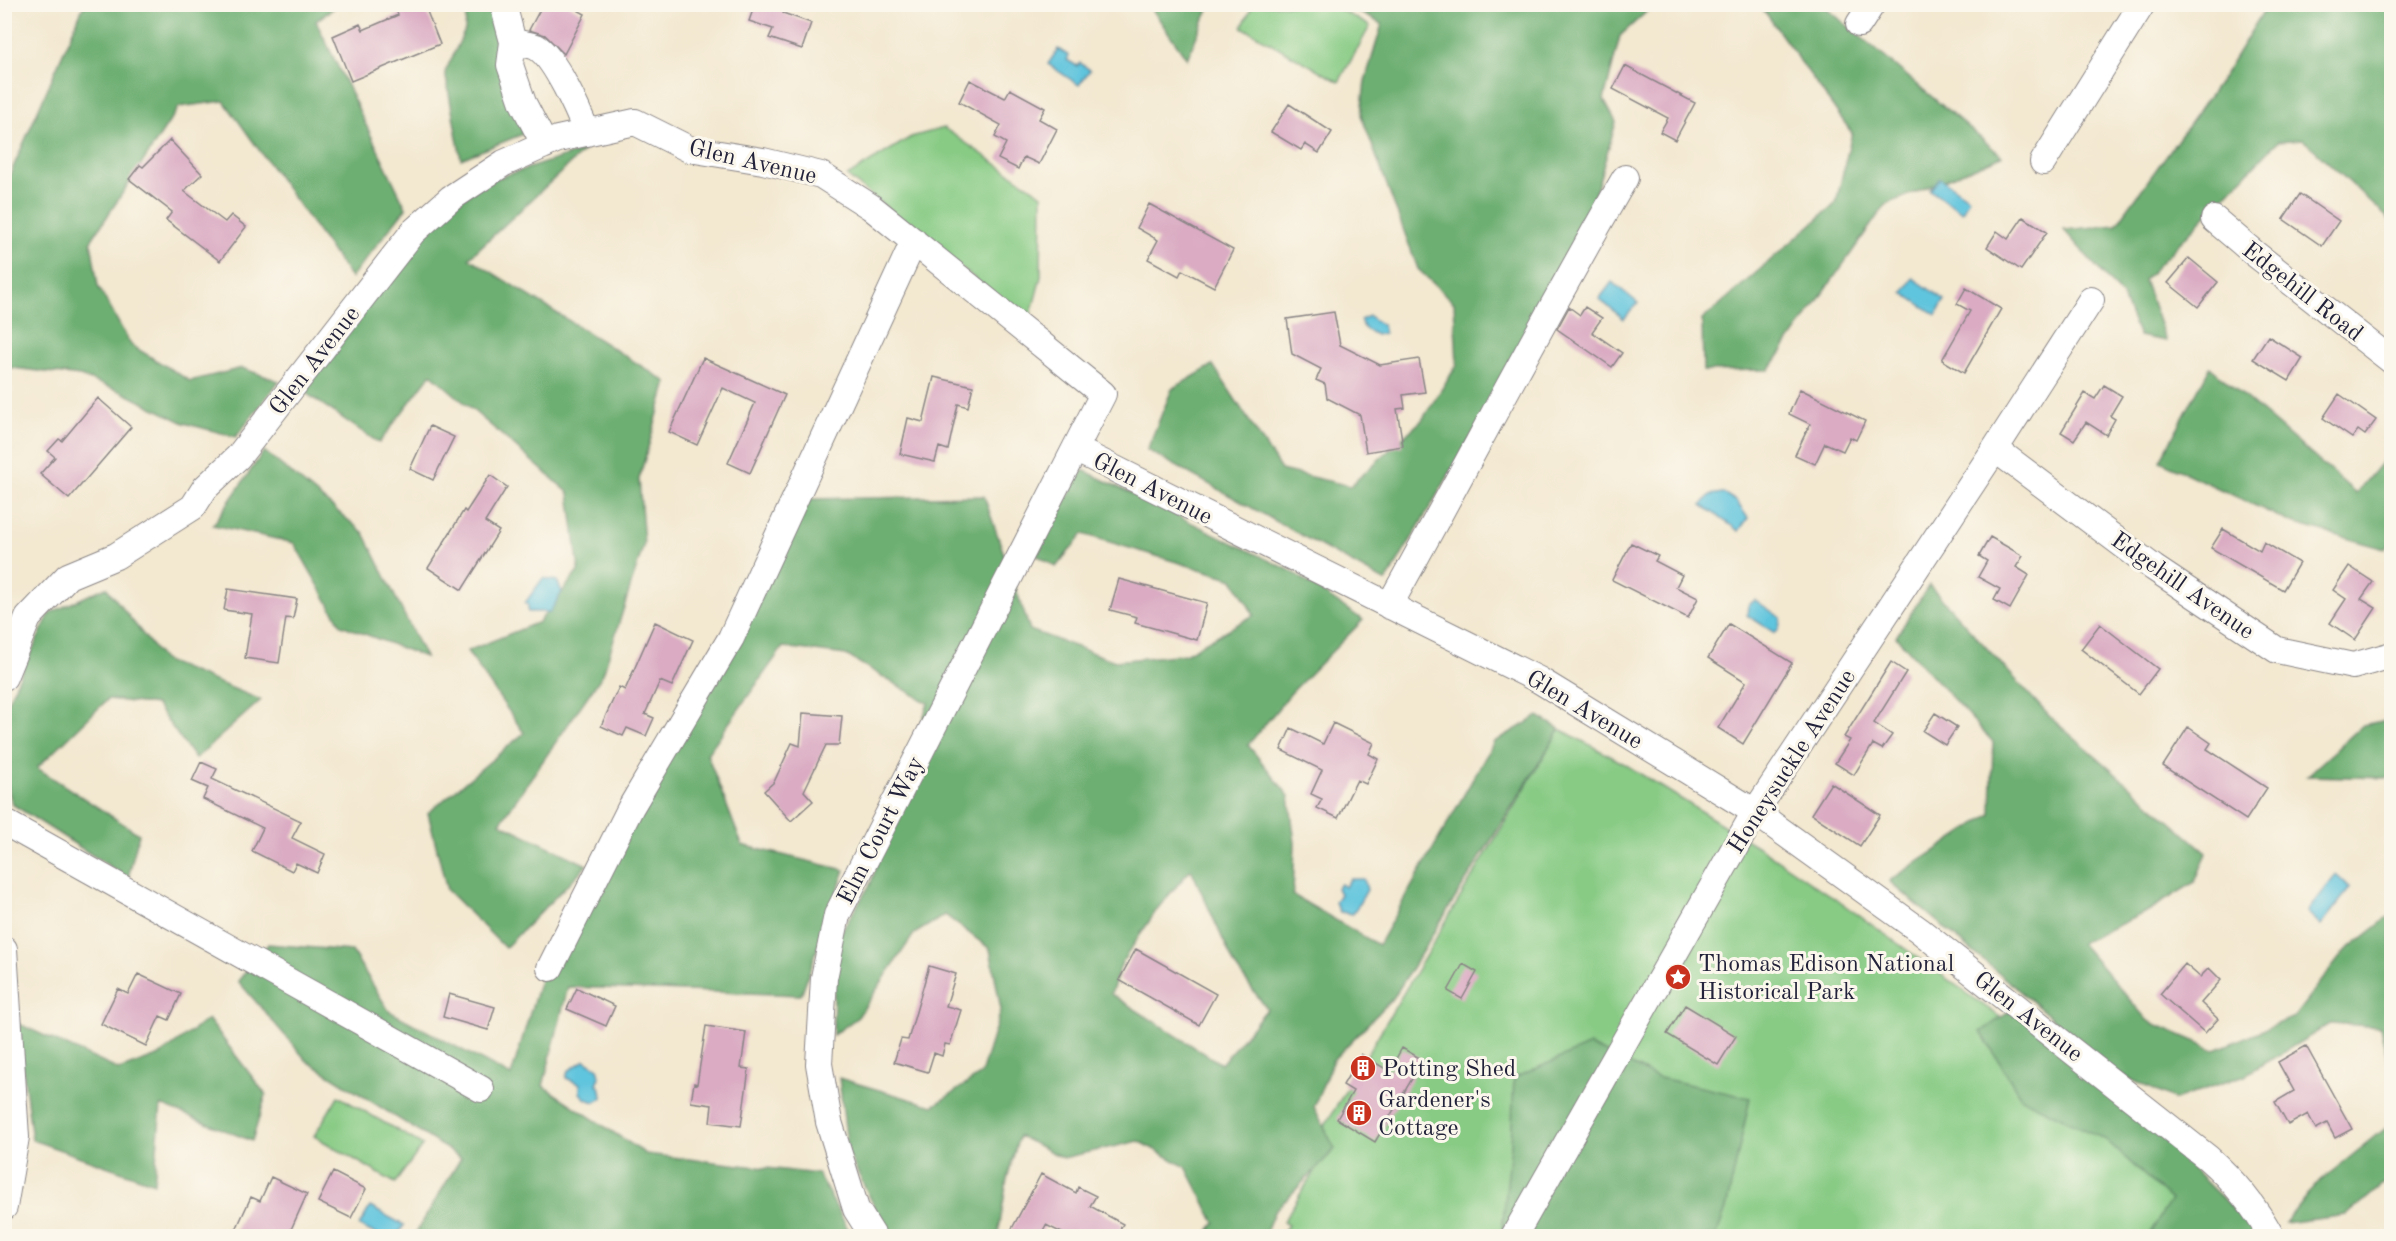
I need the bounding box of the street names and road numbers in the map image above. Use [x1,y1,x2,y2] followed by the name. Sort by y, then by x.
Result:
[686,137,819,189] street label: Glen Avenue
[2237,238,2367,347] street label: Edgehill Road
[266,302,365,420] street label: Glen Avenue
[1088,449,1216,530] street label: Glen Avenue
[2106,528,2258,645] street label: Edgehill Avenue
[1724,666,1861,858] street label: Honeysuckle Avenue
[1522,667,1646,755] street label: Glen Avenue
[834,753,929,909] street label: Elm Court Way
[1969,968,2087,1067] street label: Glen Avenue

